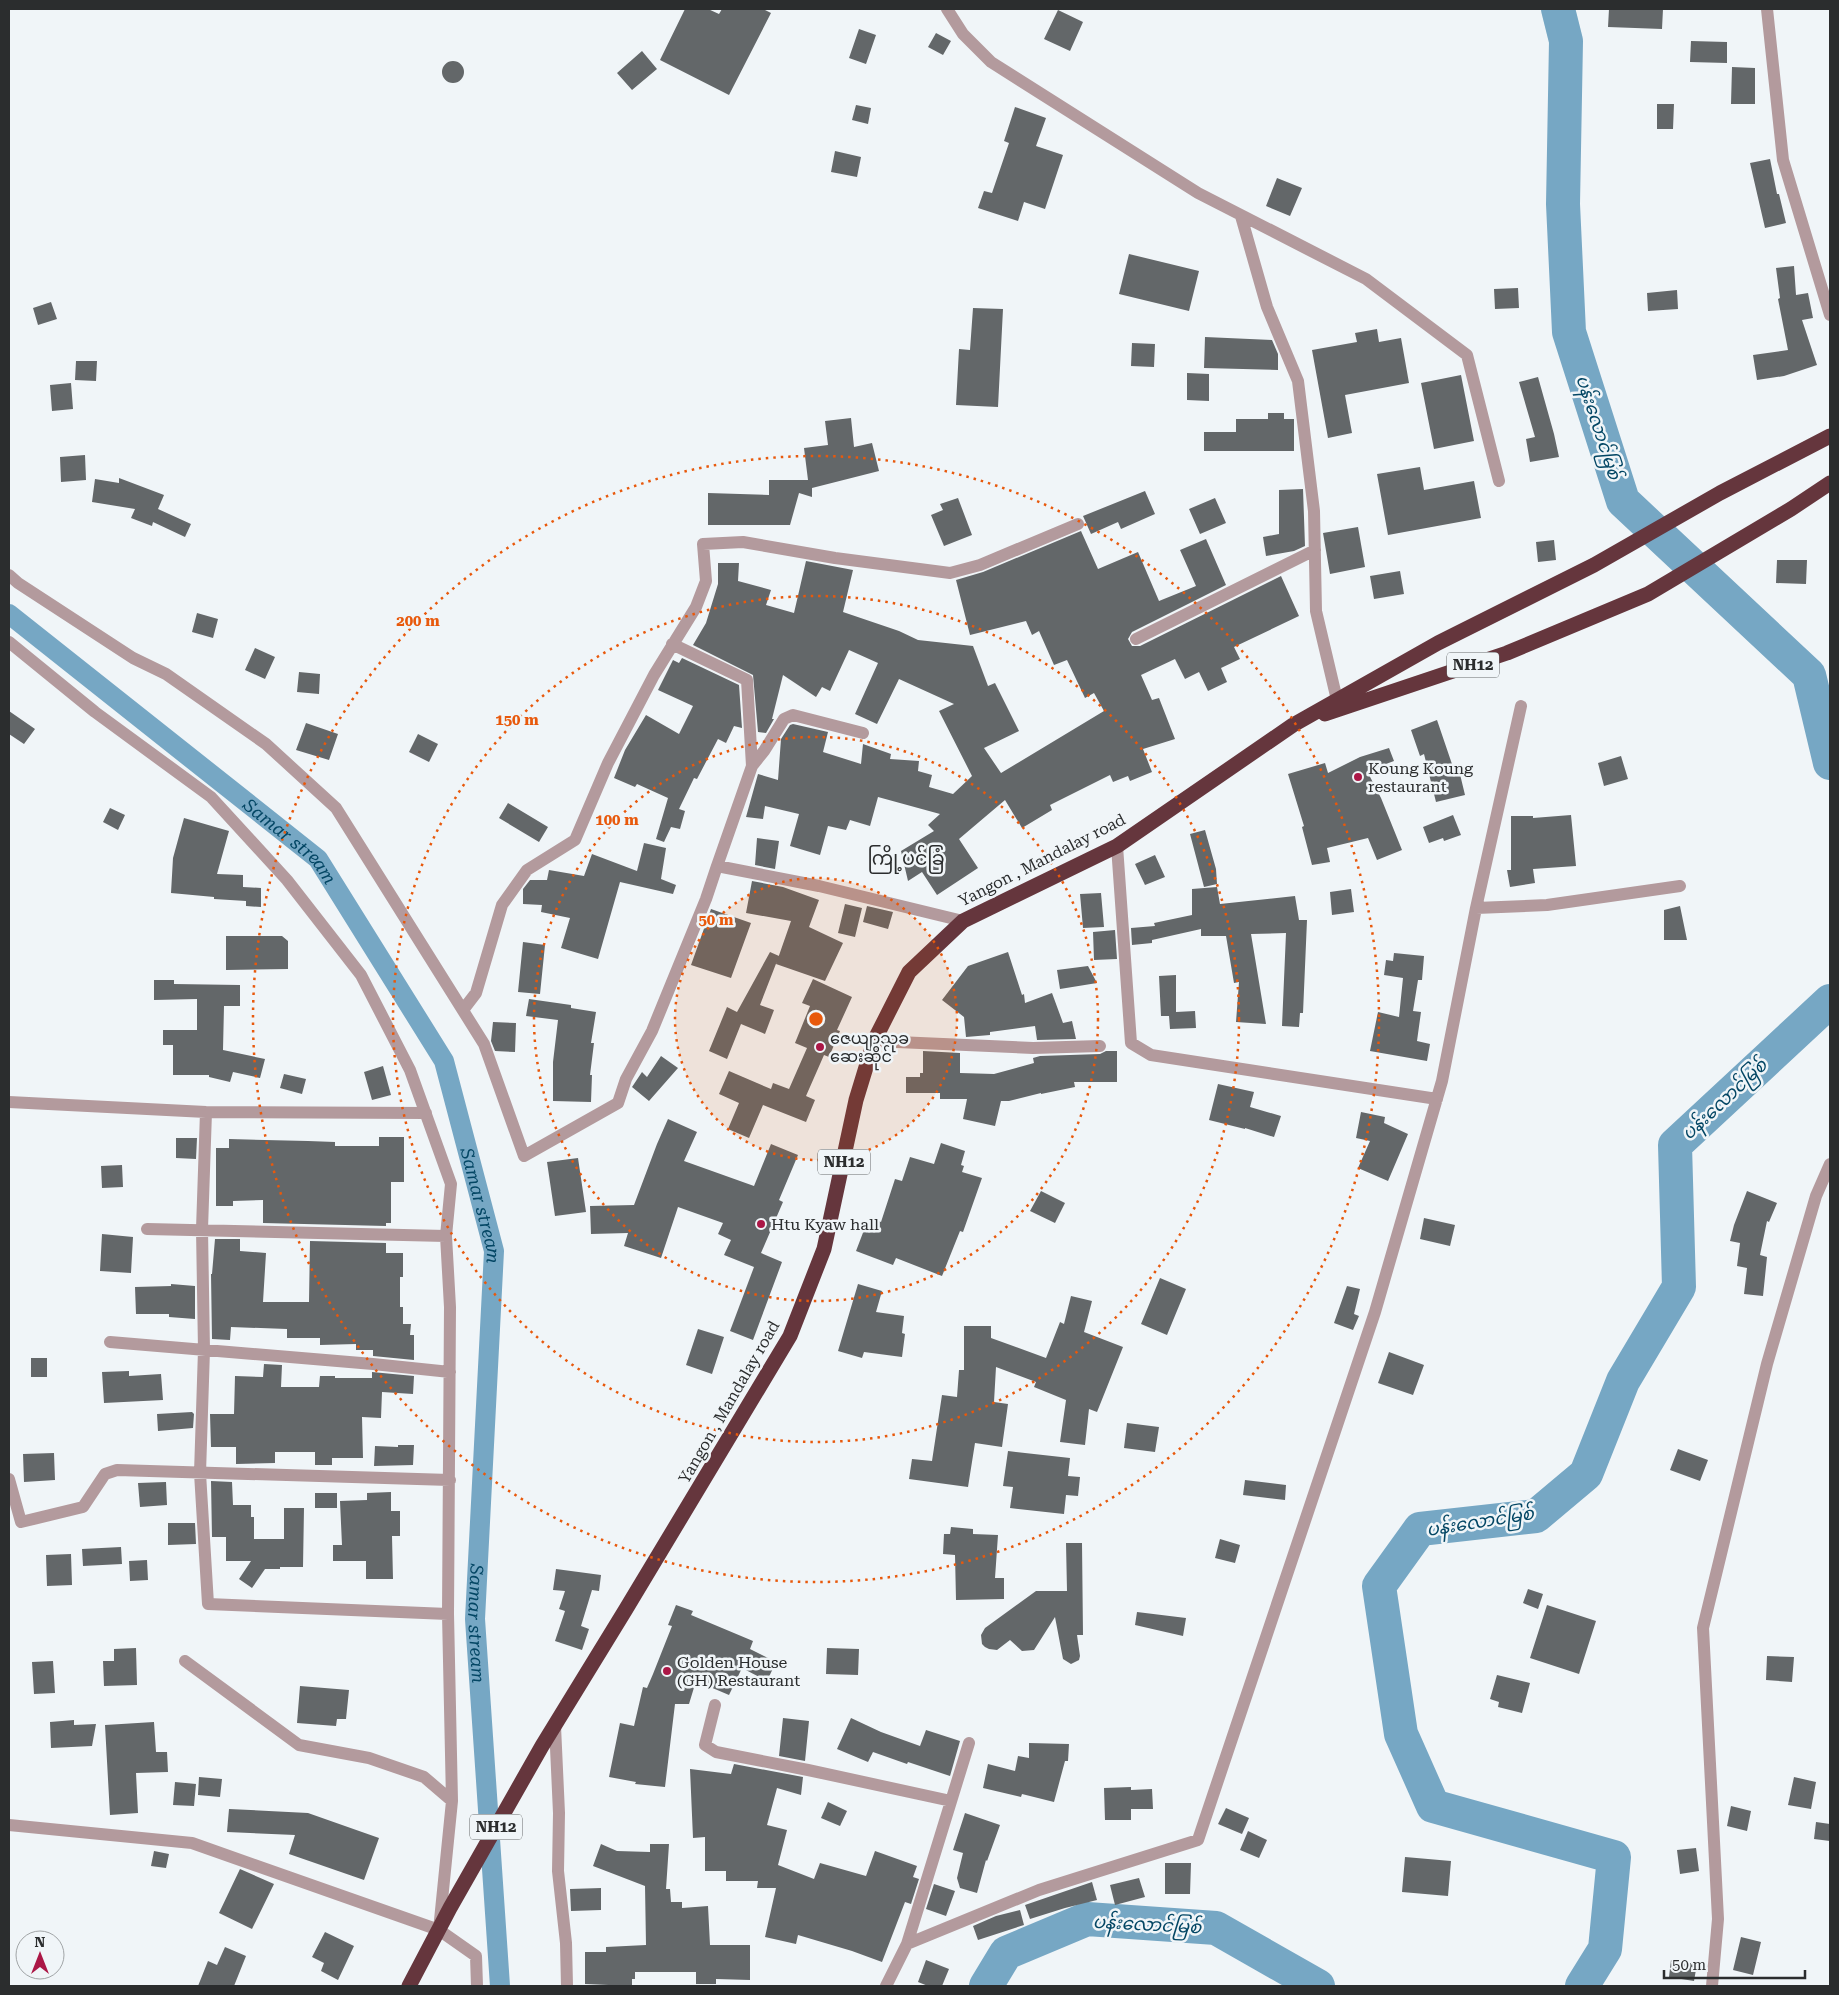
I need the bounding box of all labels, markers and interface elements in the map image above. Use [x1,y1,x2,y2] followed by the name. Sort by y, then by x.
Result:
[1568,372,1628,485] water label: ပန်းလောင်မြစ်
[396,612,440,630] text: 200 m
[1447,652,1499,678] road number: NH12
[495,711,539,729] text: 150 m
[1368,759,1474,796] place label: Koung Koung restaurant
[1352,771,1364,783] marker: Koung Koung restaurant
[239,793,341,888] water label: Samar stream
[955,810,1129,910] street label: Yangon , Mandalay road
[595,811,639,829] text: 100 m
[867,844,945,874] district label: ကြို့ပင်ခြံ
[698,911,734,929] text: 50 m
[807,1010,825,1028] centre of rings
[830,1029,909,1071] place label: ဇေယျာသုခ ဆေးဆိုင်
[814,1041,826,1053] marker: ဇေယျာသုခ ဆေးဆိုင်
[1676,1052,1775,1147] water label: ပန်းလောင်မြစ်
[457,1144,505,1264] water label: Samar stream
[818,1150,870,1174] road number: NH12
[771,1215,879,1234] place label: Htu Kyaw hall
[755,1218,767,1230] marker: Htu Kyaw hall
[675,1317,783,1487] street label: Yangon , Mandalay road
[1425,1500,1537,1545] water label: ပန်းလောင်မြစ်
[464,1563,490,1684] water label: Samar stream
[677,1653,800,1690] place label: Golden House (GH) Restaurant
[661,1665,673,1677] marker: Golden House (GH) Restaurant
[470,1814,522,1840] road number: NH12
[1092,1909,1203,1942] water label: ပန်းလောင်မြစ်
[15,1930,65,1980] north arrow
[35,1934,46,1950] text: N
[1664,1948,1805,1980] scale bar
[1672,1956,1707,1974] text: 50 m

